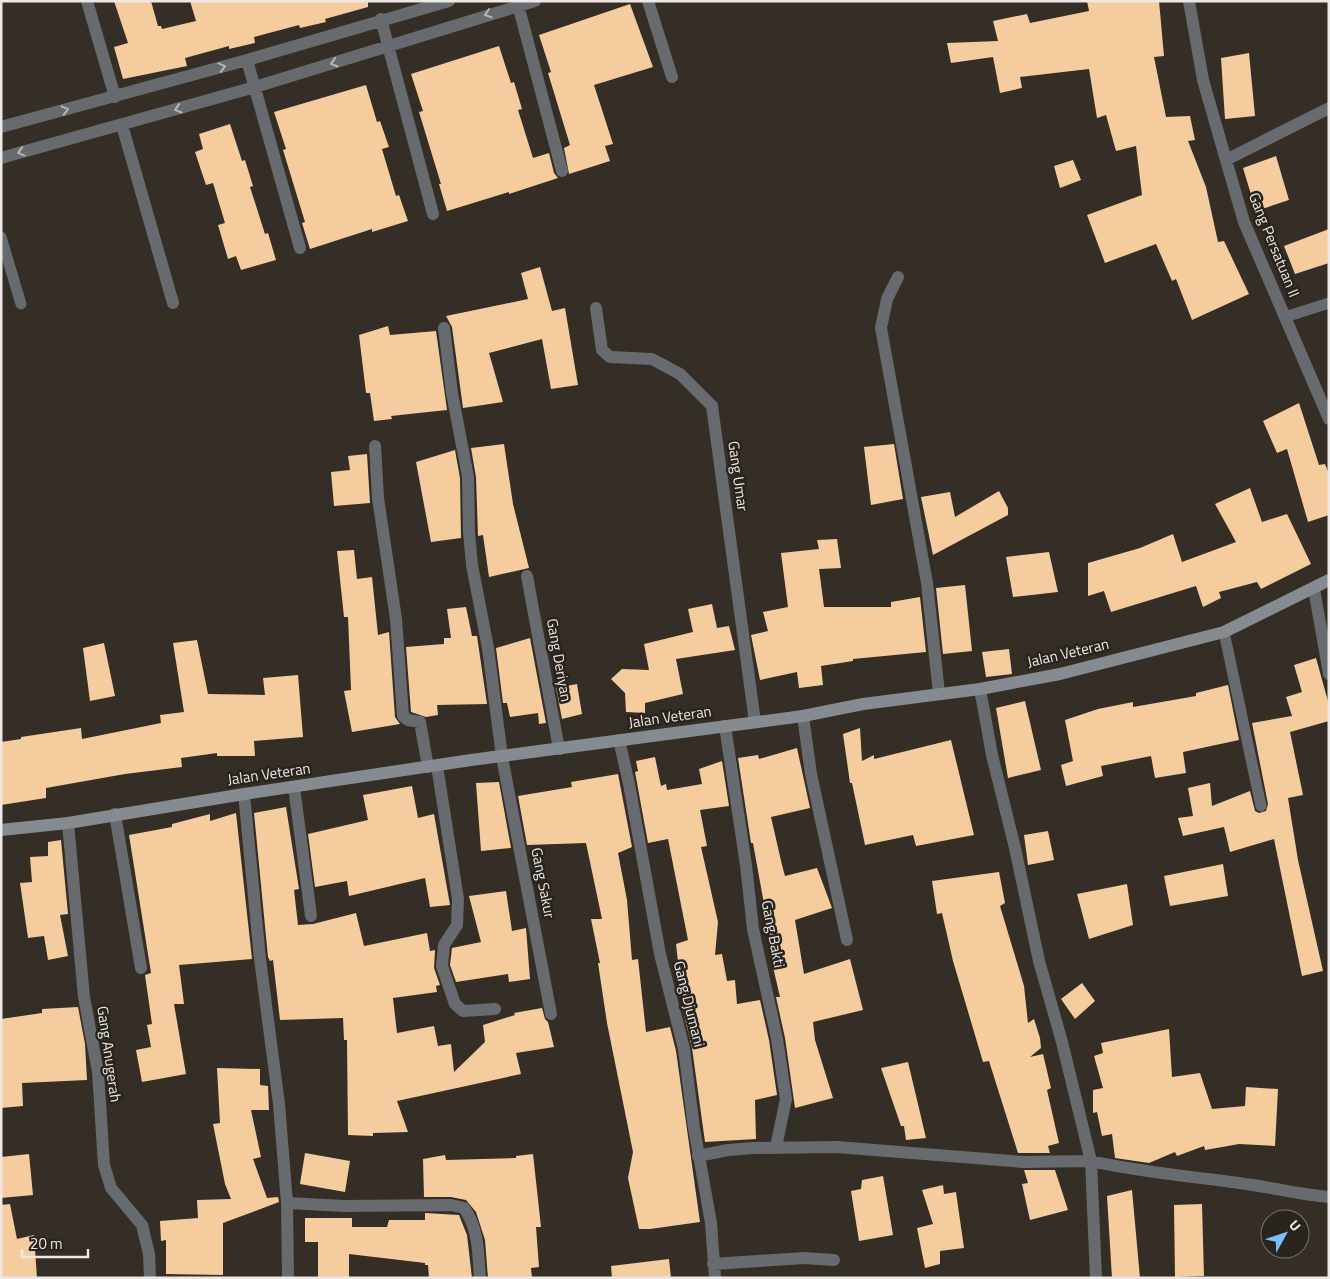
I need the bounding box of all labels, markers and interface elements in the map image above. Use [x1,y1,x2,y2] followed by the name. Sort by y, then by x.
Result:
[485,9,493,19] one-way arrow
[330,58,338,68] one-way arrow
[218,62,226,73] one-way arrow
[174,104,182,114] one-way arrow
[61,105,70,116] one-way arrow
[17,147,26,157] one-way arrow
[1243,189,1306,301] street label: Gang Persatuan II
[722,439,755,513] street label: Gang Umar
[541,616,578,703] street label: Gang Deriyan
[1025,632,1111,673] street label: Jalan Veteran
[627,699,713,734] street label: Jalan Veteran
[226,756,312,791] street label: Jalan Veteran
[525,845,562,920] street label: Gang Sakur
[756,898,791,970] street label: Gang Bakti
[668,958,711,1049] street label: Gang Djumani
[91,1004,128,1103] street label: Gang Anugerah
[1260,1209,1310,1259] north arrow
[1284,1215,1306,1236] text: U
[22,1226,89,1258] scale bar
[30,1232,63,1255] text: 20 m

